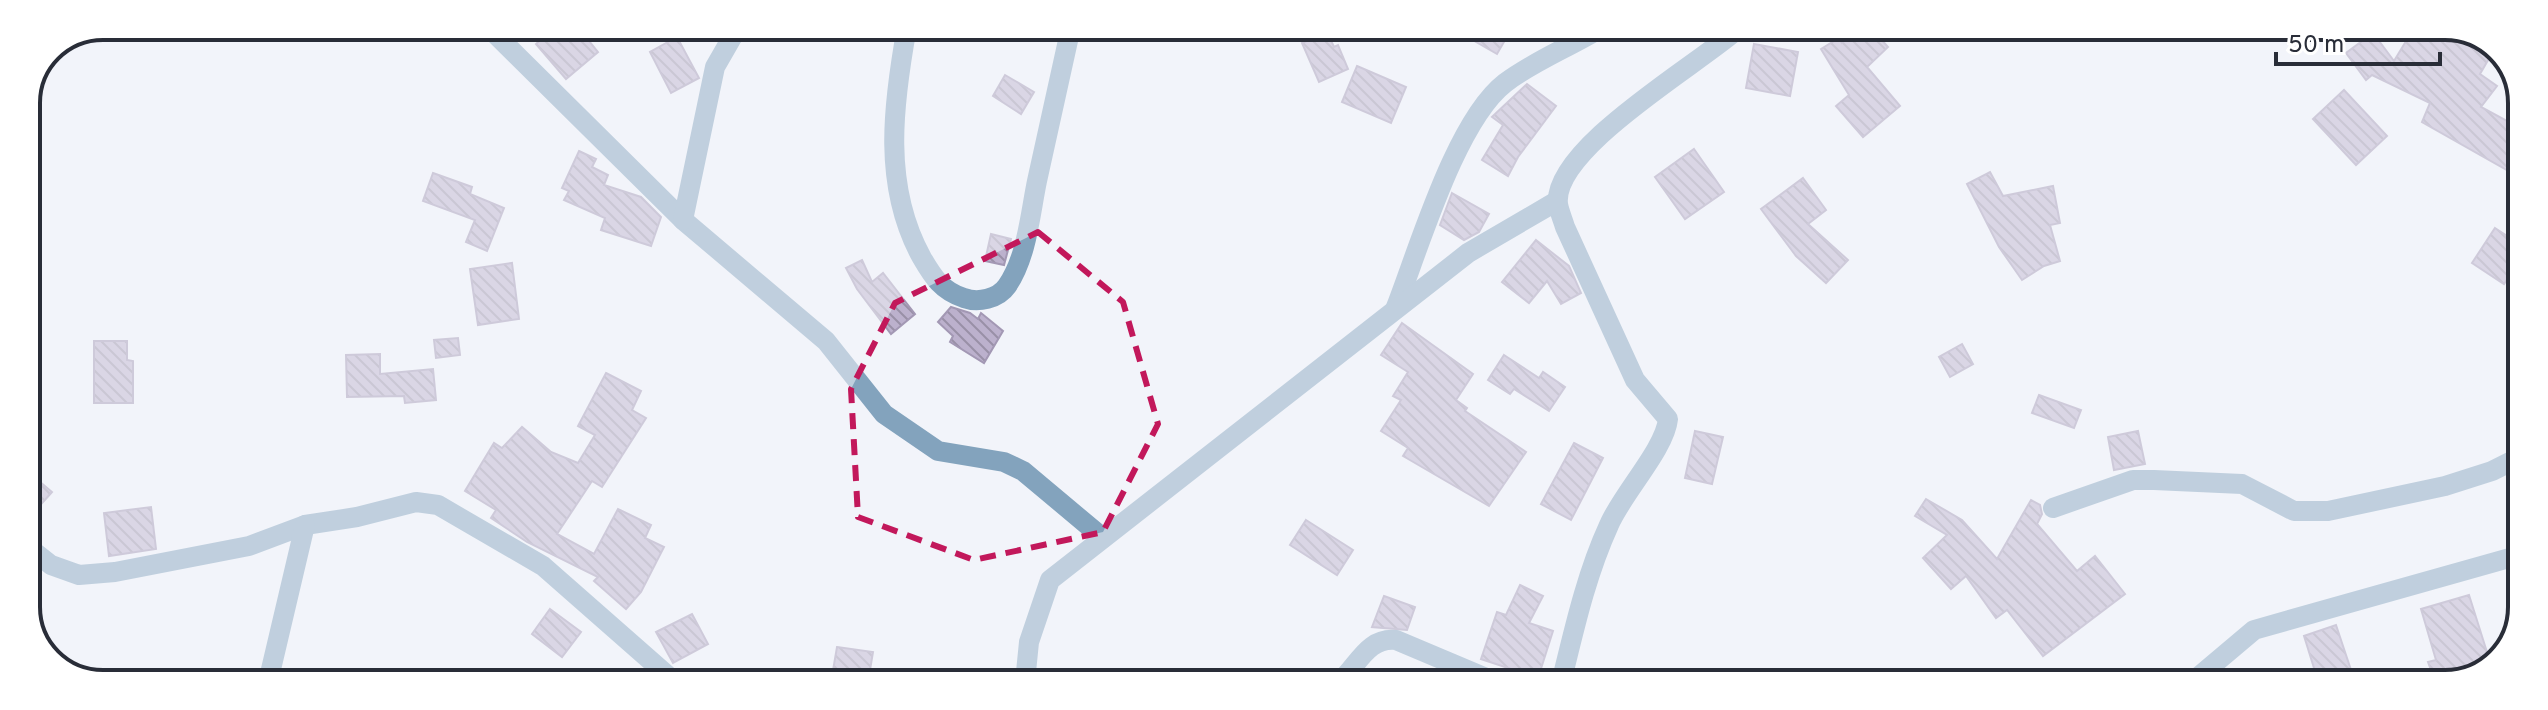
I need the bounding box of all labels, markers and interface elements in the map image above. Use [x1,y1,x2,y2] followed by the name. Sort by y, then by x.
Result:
[2276,16,2440,66] scale bar
[2288,31,2344,61] text: 50 m

